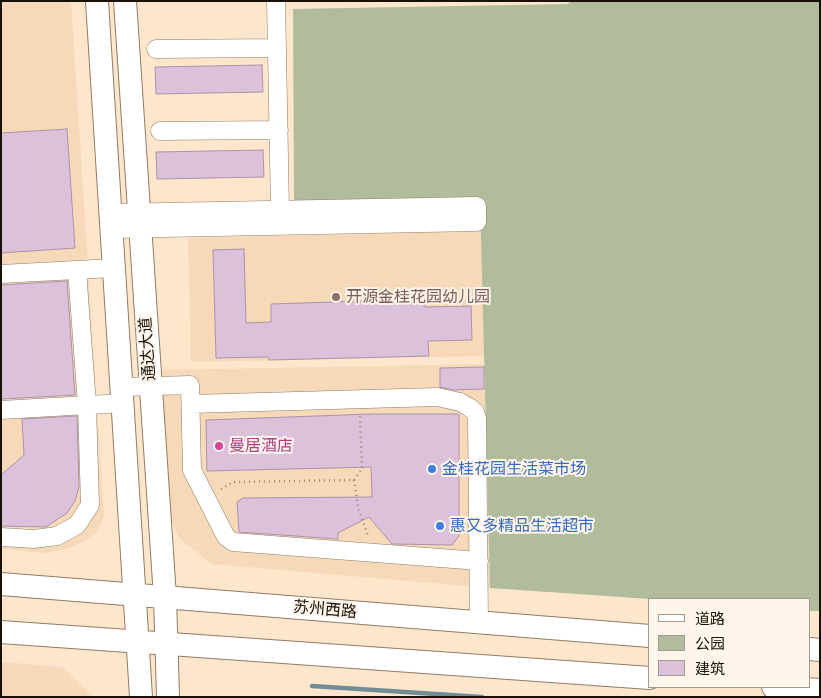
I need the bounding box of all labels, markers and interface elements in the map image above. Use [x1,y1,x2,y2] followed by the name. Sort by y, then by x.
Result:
[346,287,490,307] place label: 开源金桂花园幼儿园
[330,291,342,303] marker: 开源金桂花园幼儿园
[136,316,160,382] street label: 通达大道
[229,436,293,456] place label: 曼居酒店
[213,440,225,452] marker: 曼居酒店
[442,459,586,479] place label: 金桂花园生活菜市场
[426,463,438,475] marker: 金桂花园生活菜市场
[450,516,594,536] place label: 惠又多精品生活超市
[434,520,446,532] marker: 惠又多精品生活超市
[292,598,358,622] street label: 苏州西路
[648,598,811,688] legend
[695,609,725,628] text: 道路
[695,634,725,653] text: 公园
[695,659,725,678] text: 建筑

